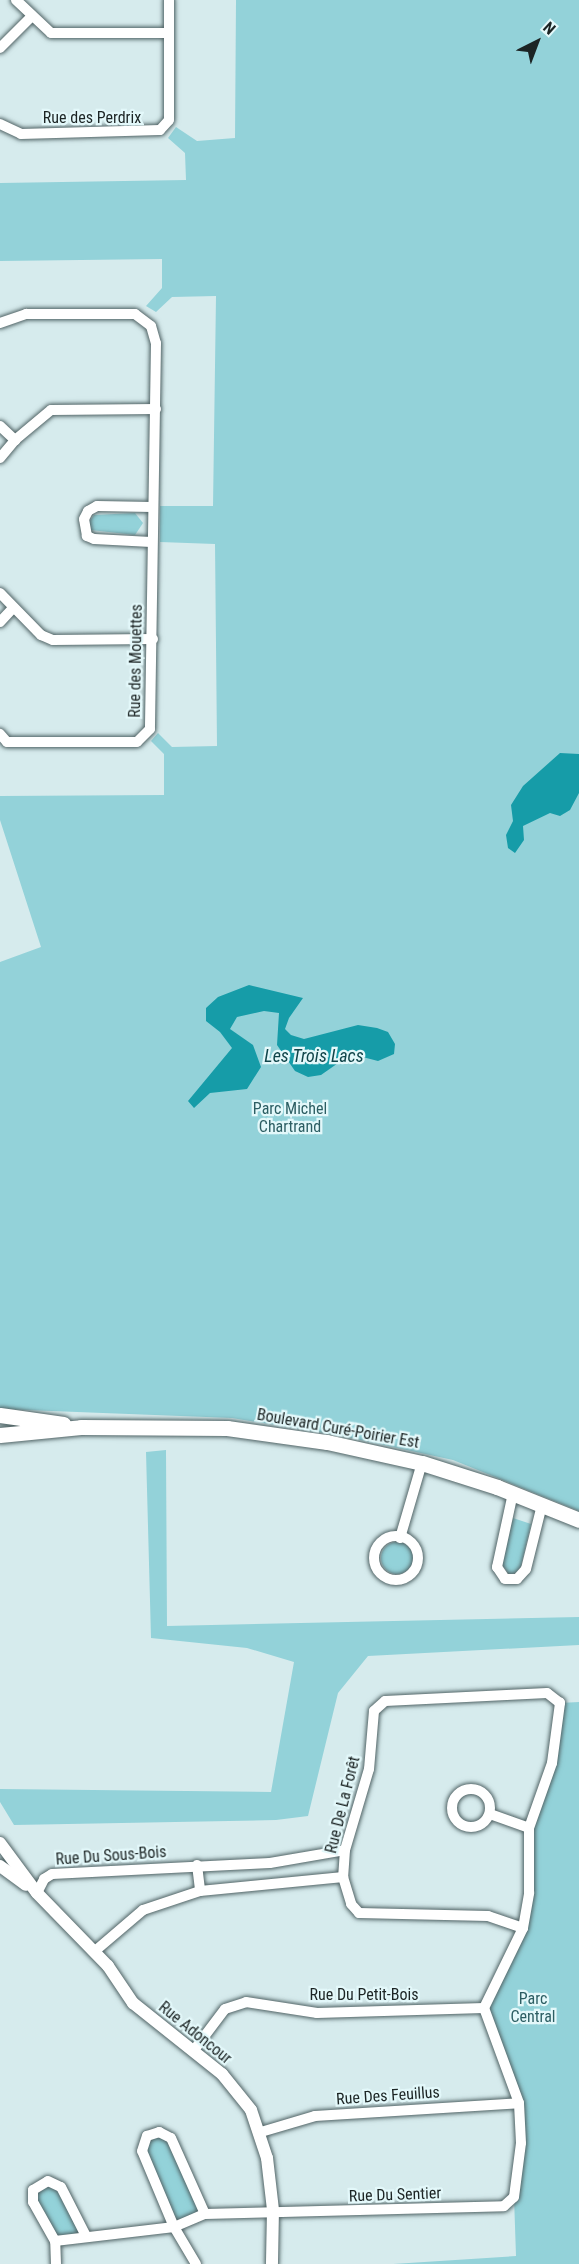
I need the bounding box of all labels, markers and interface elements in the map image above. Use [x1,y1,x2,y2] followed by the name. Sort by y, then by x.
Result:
[507,12,567,72] north arrow
[539,18,559,39] text: N
[43,108,141,128] street label: Rue des Perdrix
[125,604,147,718] street label: Rue des Mouettes
[264,1045,364,1067] water label: Les Trois Lacs
[253,1099,327,1137] park label: Parc Michel Chartrand
[255,1405,421,1453] street label: Boulevard Curé-Poirier Est
[322,1755,364,1855] street label: Rue De La Forêt
[55,1843,167,1869] street label: Rue Du Sous-Bois
[309,1985,419,2005] street label: Rue Du Petit-Bois
[511,1989,555,2027] park label: Parc Central
[155,1998,235,2068] street label: Rue Adoncour
[336,2083,440,2109] street label: Rue Des Feuillus
[349,2184,441,2206] street label: Rue Du Sentier

